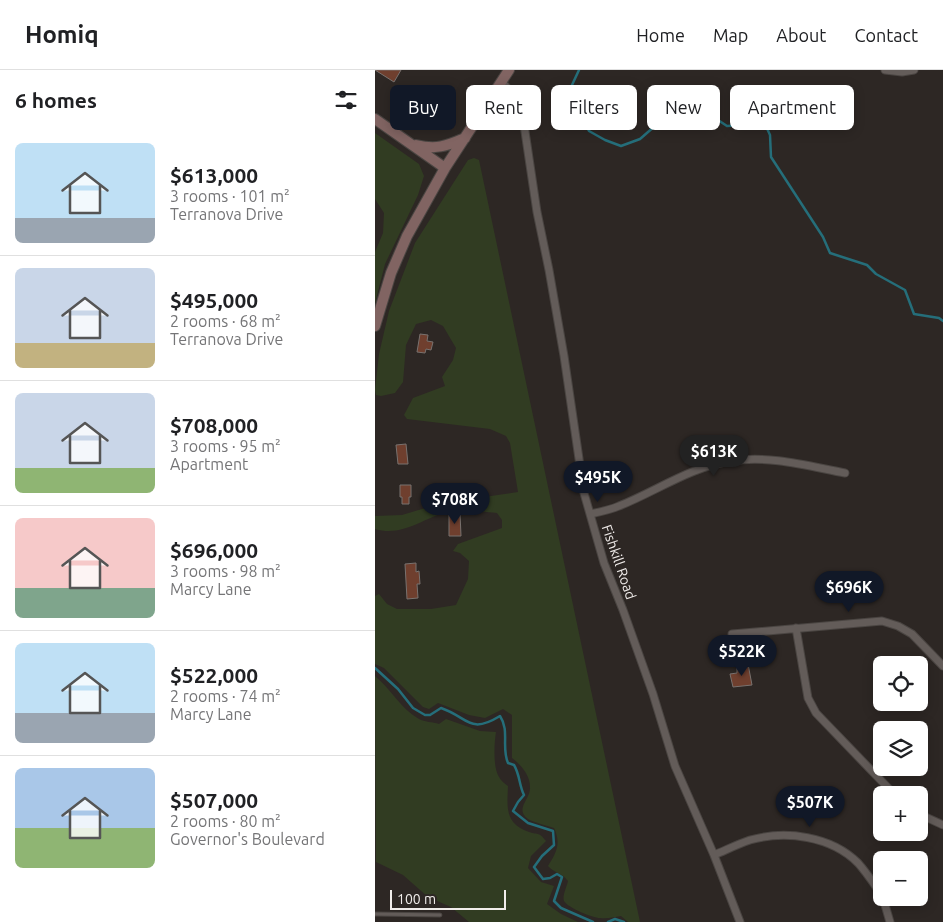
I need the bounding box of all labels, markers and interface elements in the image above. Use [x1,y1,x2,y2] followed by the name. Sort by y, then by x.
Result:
[25,21,99,48] text: Homiq
[636,25,685,45] text: Home
[713,25,748,45] text: Map
[776,25,826,45] text: About
[854,25,918,45] text: Contact
[390,85,456,130] chip: Buy
[466,85,541,130] chip: Rent
[551,85,637,130] chip: Filters
[647,85,720,130] chip: New
[730,85,854,130] chip: Apartment
[332,86,360,114] icon: filters
[15,88,97,112] text: 6 homes
[55,163,115,223] icon: home
[170,163,258,187] text: $613,000
[170,187,290,205] text: 3 rooms · 101 m²
[170,205,283,223] text: Terranova Drive
[55,288,115,348] icon: home
[170,288,258,312] text: $495,000
[170,312,281,330] text: 2 rooms · 68 m²
[170,330,283,348] text: Terranova Drive
[55,413,115,473] icon: home
[170,413,258,437] text: $708,000
[679,434,749,477] pin: $613K
[170,437,281,455] text: 3 rooms · 95 m²
[691,442,737,460] text: $613K
[170,455,248,473] text: Apartment
[563,460,633,503] pin: $495K
[575,468,621,486] text: $495K
[420,482,490,525] pin: $708K
[432,490,478,508] text: $708K
[599,522,639,602] street label: Fishkill Road
[55,538,115,598] icon: home
[170,538,258,562] text: $696,000
[170,562,281,580] text: 3 rooms · 98 m²
[814,570,884,613] pin: $696K
[826,578,872,596] text: $696K
[170,580,252,598] text: Marcy Lane
[707,634,777,677] pin: $522K
[719,642,765,660] text: $522K
[873,656,928,906] map controls
[873,656,928,711] button: locate
[55,663,115,723] icon: home
[170,663,258,687] text: $522,000
[170,687,281,705] text: 2 rooms · 74 m²
[170,705,252,723] text: Marcy Lane
[873,721,928,776] button: layers
[775,786,845,828] pin: $507K
[873,786,928,841] button: +
[55,788,115,848] icon: home
[170,788,258,812] text: $507,000
[787,793,833,811] text: $507K
[170,812,281,830] text: 2 rooms · 80 m²
[170,830,325,848] text: Governor's Boulevard
[873,851,928,906] button: −
[390,887,506,910] scale bar
[397,891,436,907] text: 100 m

